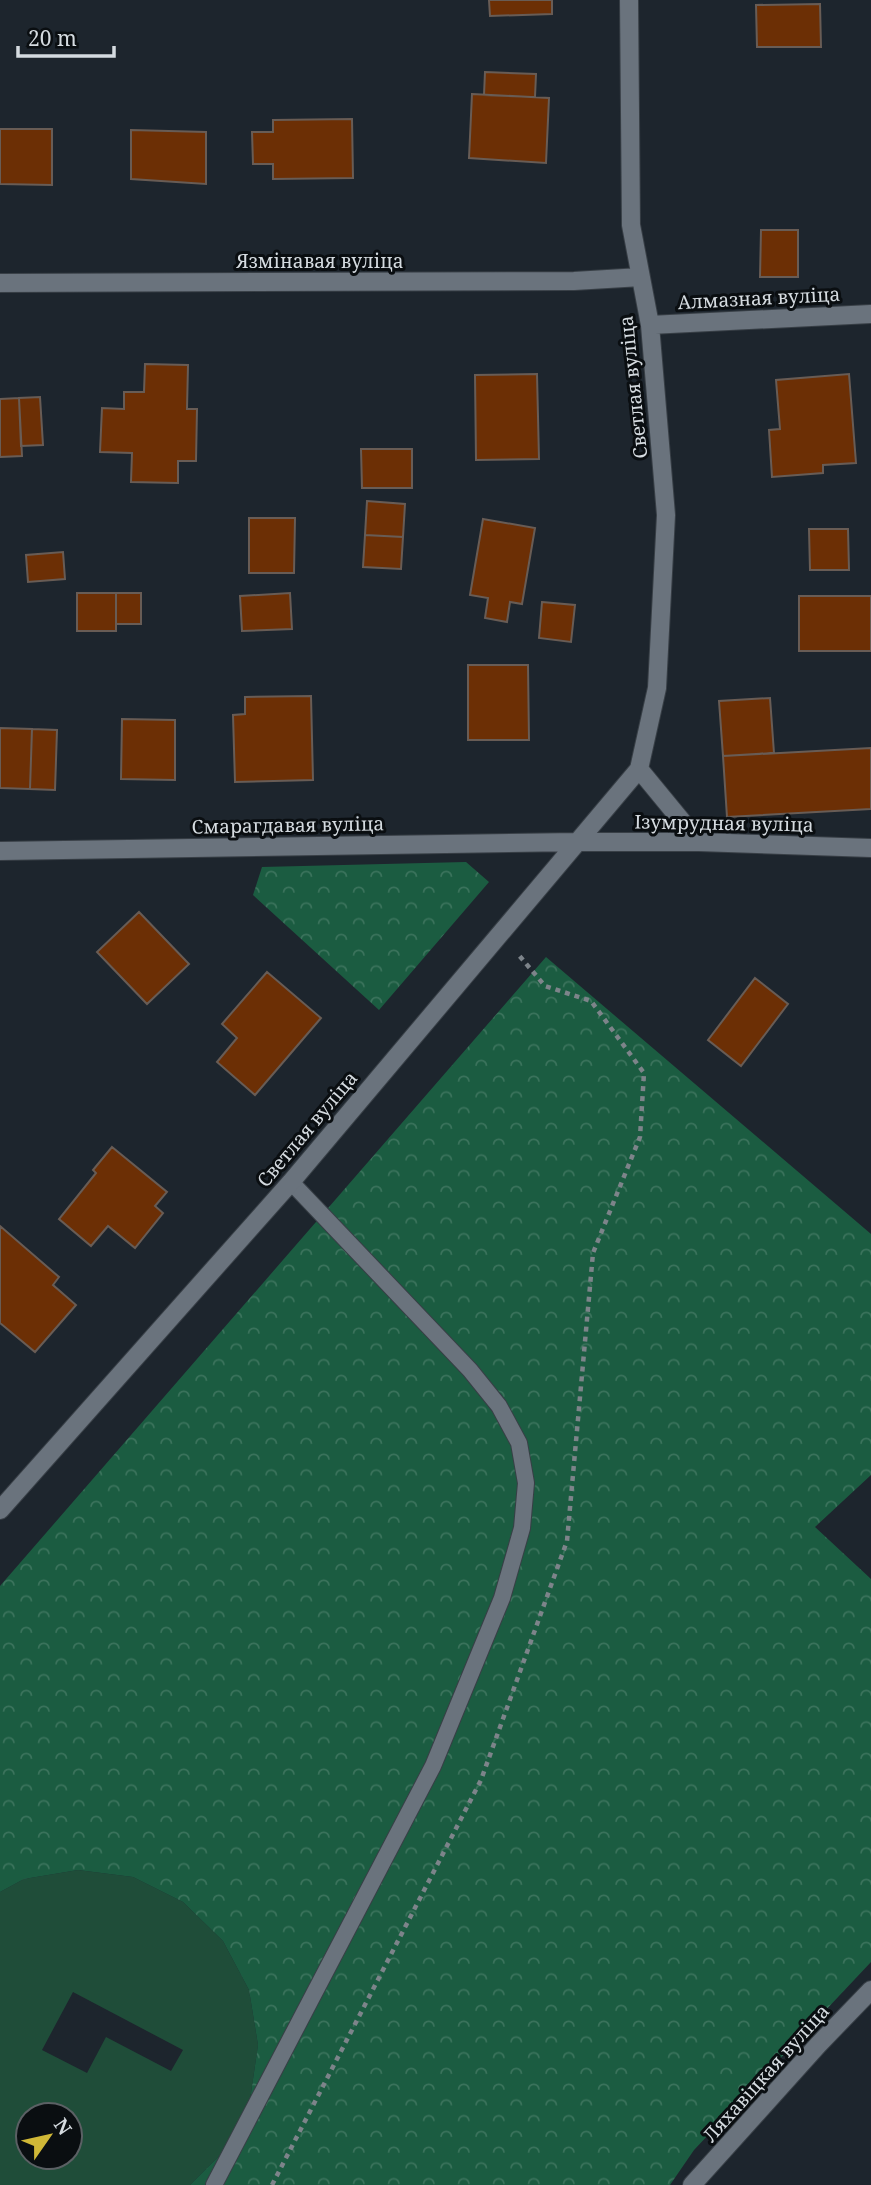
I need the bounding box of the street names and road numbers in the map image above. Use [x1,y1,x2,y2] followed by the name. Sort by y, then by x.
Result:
[235,248,404,274] street label: Язмінавая вуліца
[677,281,841,315] street label: Алмазная вуліца
[613,314,653,460] street label: Светлая вуліца
[634,808,814,838] street label: Ізумрудная вуліца
[191,810,385,840] street label: Смарагдавая вуліца
[251,1066,363,1192] street label: Светлая вуліца
[697,1999,835,2147] street label: Ляхавіцкая вуліца

